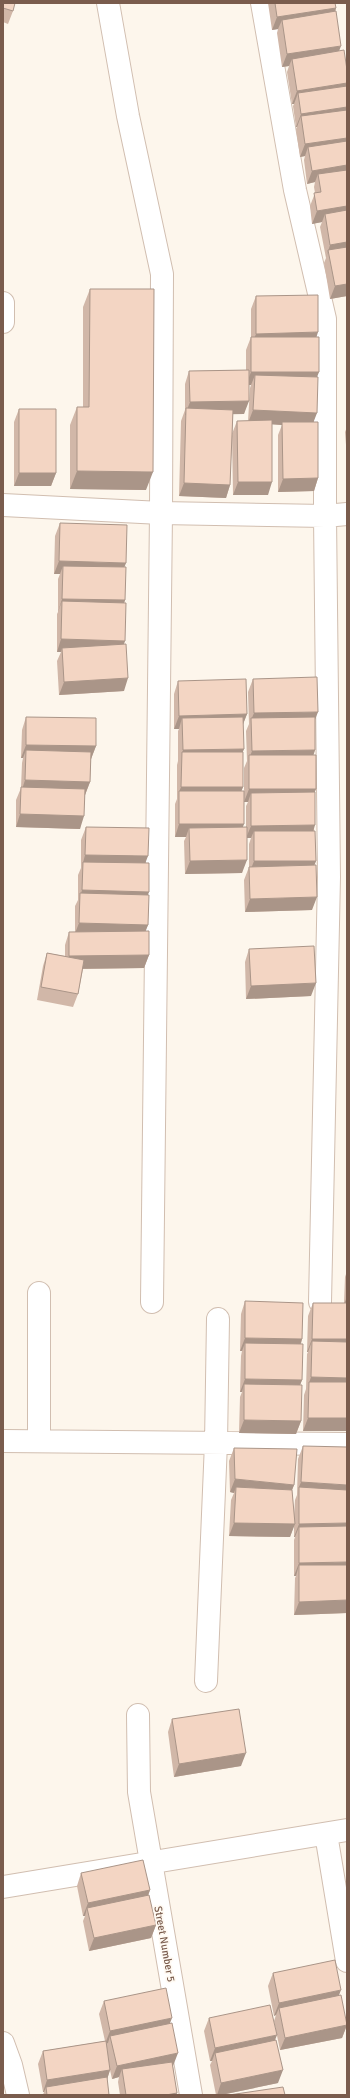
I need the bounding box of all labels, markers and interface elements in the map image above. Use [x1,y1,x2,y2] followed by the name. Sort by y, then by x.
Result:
[151,1905,178,1983] street label: Street Number 5

